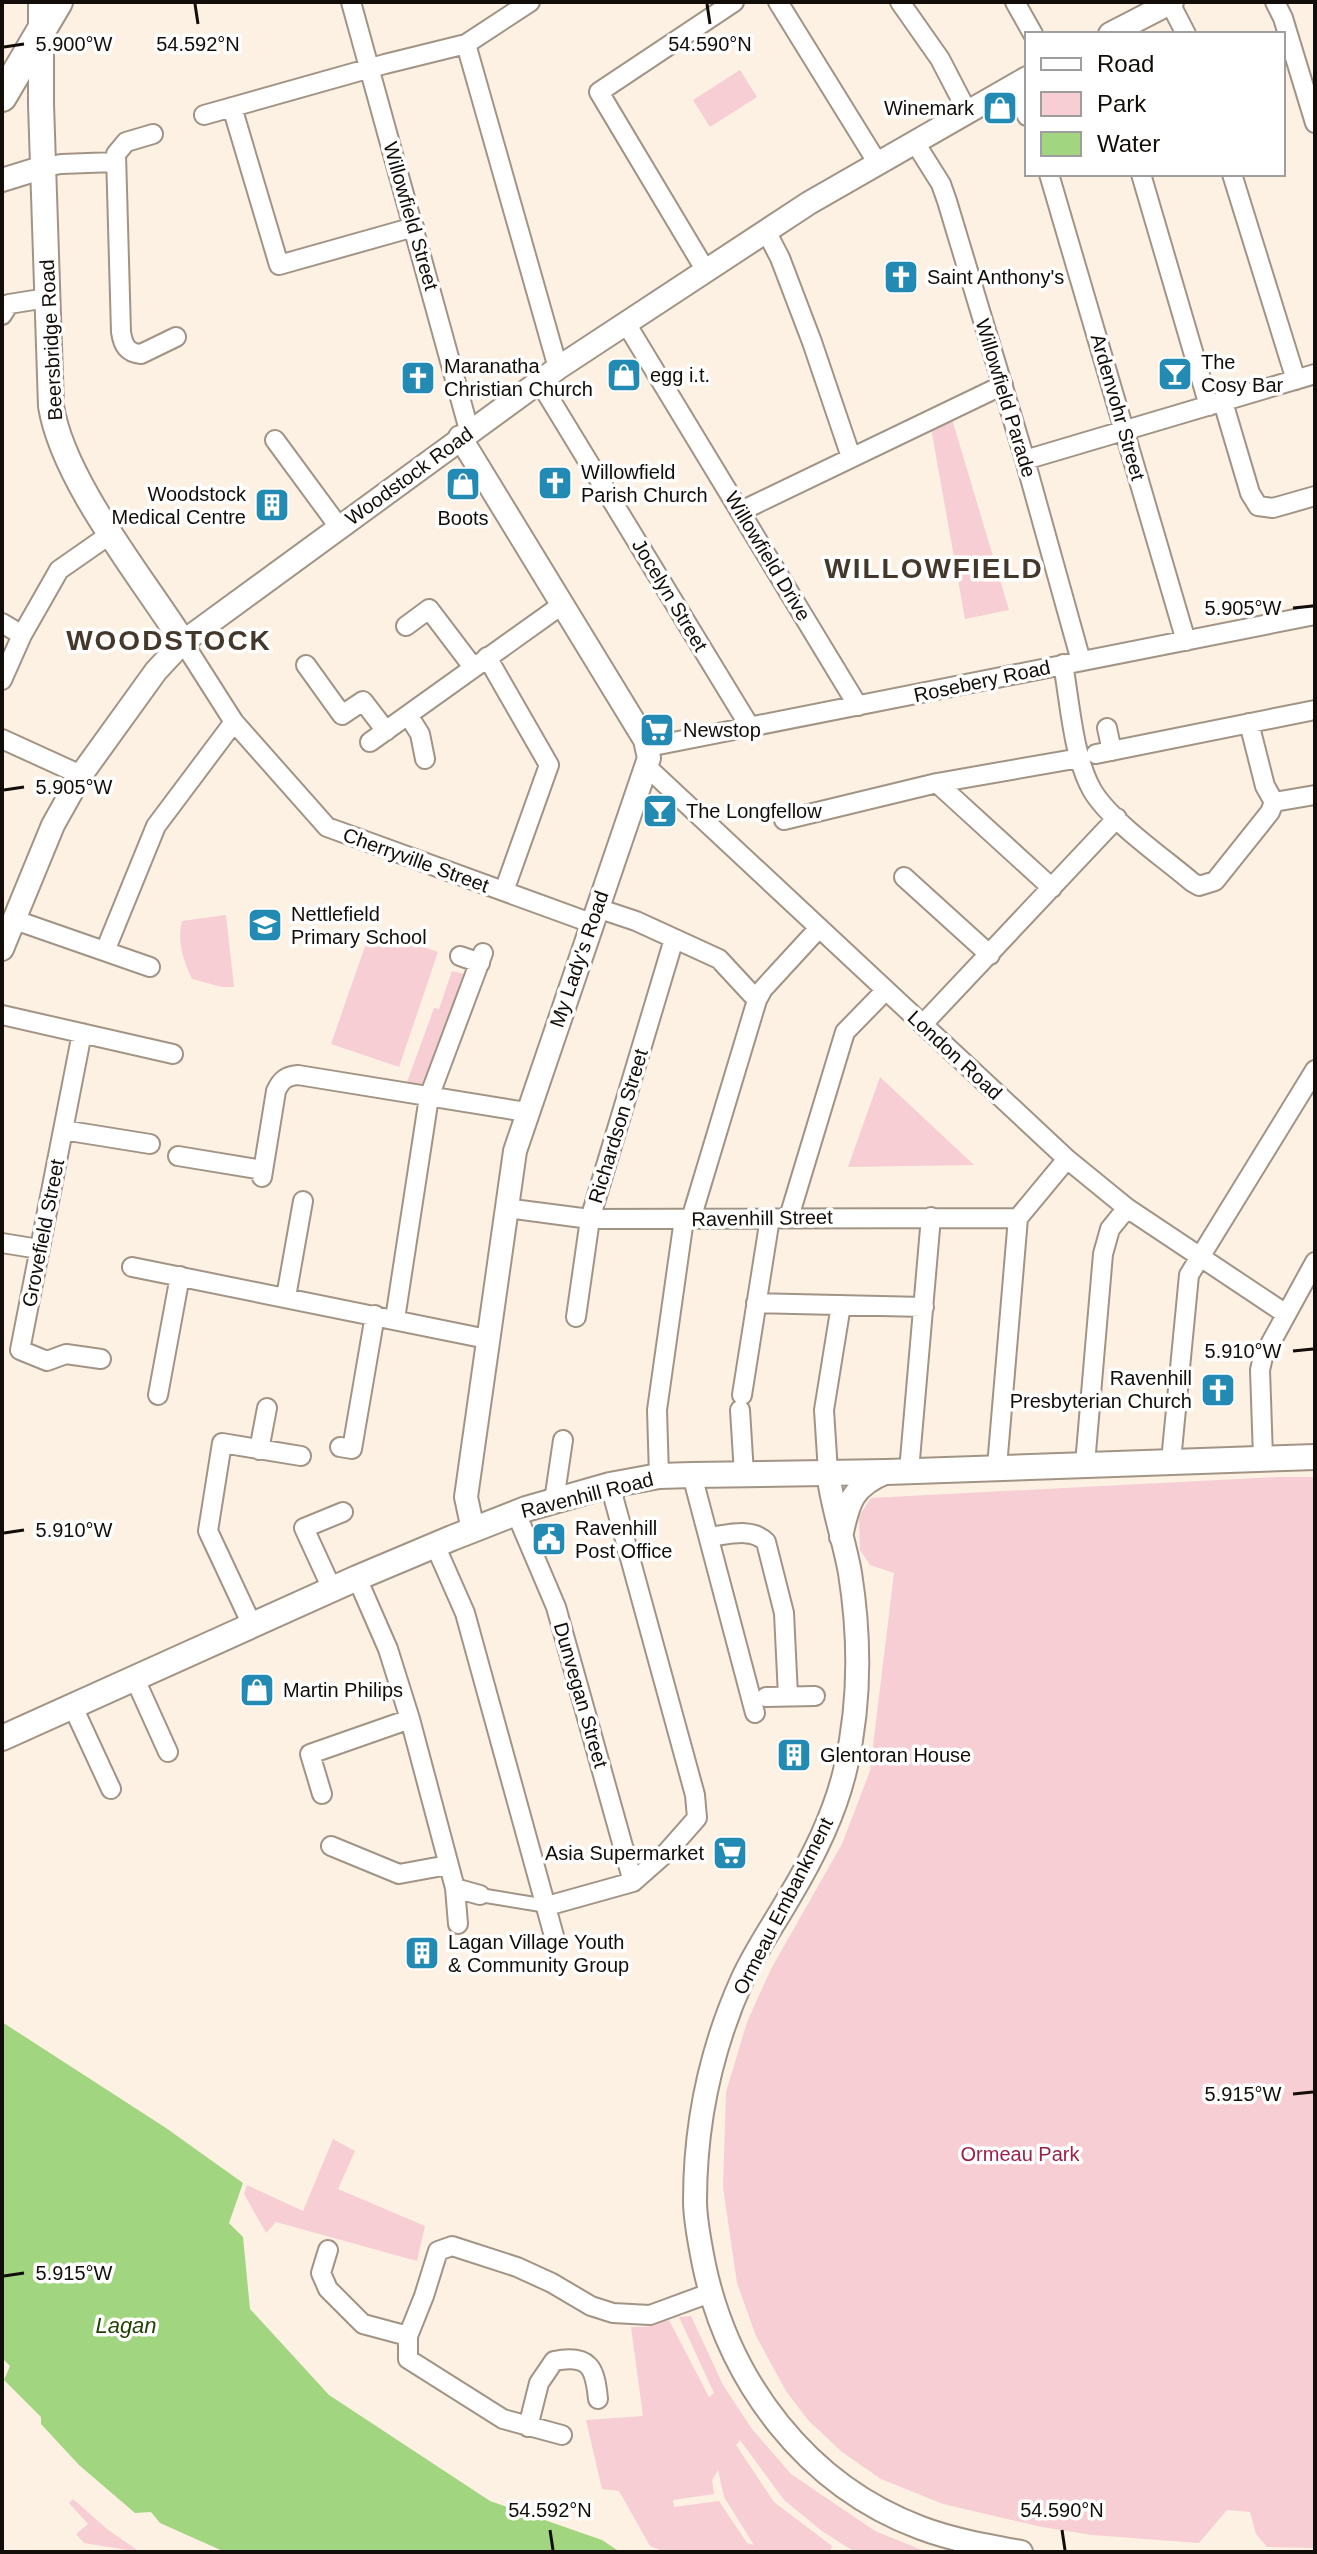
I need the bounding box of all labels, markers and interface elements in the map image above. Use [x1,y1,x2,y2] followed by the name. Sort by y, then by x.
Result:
[1025,32,1285,176] legend
[36,33,113,55] text: 5.900°W
[156,33,240,55] text: 54.592°N
[668,33,752,55] text: 54.590°N
[1097,50,1154,77] text: Road
[981,89,1019,127] shop icon: Winemark
[1097,90,1147,117] text: Park
[884,97,975,119] place label: Winemark
[1097,130,1160,157] text: Water
[379,139,443,293] street label: Willowfield Street
[882,258,920,296] church icon: Saint Anthony's
[36,259,66,421] street label: Beersbridge Road
[927,266,1064,288] place label: Saint Anthony's
[971,316,1041,480] street label: Willowfield Parade
[1087,331,1150,483] street label: Ardenvohr Street
[1201,351,1284,396] place label: The Cosy Bar
[444,355,593,400] place label: Maranatha Christian Church
[1156,355,1194,393] bar icon: The Cosy Bar
[605,356,643,394] shop icon: egg i.t.
[399,359,437,397] church icon: Maranatha Christian Church
[650,364,710,386] place label: egg i.t.
[341,422,477,530] street label: Woodstock Road
[581,461,708,506] place label: Willowfield Parish Church
[536,464,574,502] church icon: Willowfield Parish Church
[444,465,482,503] shop icon: Boots
[111,483,247,528] place label: Woodstock Medical Centre
[253,486,291,524] building icon: Woodstock Medical Centre
[721,487,815,625] street label: Willowfield Drive
[437,507,489,529] place label: Boots
[628,535,712,655] street label: Jocelyn Street
[824,553,1044,584] district label: WILLOWFIELD
[1205,597,1282,619] text: 5.905°W
[66,625,272,656] district label: WOODSTOCK
[912,656,1052,706] street label: Rosebery Road
[638,711,676,749] supermarket icon: Newstop
[683,719,761,741] place label: Newstop
[36,776,113,798] text: 5.905°W
[641,792,679,830] bar icon: The Longfellow
[686,800,822,822] place label: The Longfellow
[340,823,492,897] street label: Cherryville Street
[545,888,613,1030] street label: My Lady's Road
[291,903,427,948] place label: Nettlefield Primary School
[246,906,284,944] school or university icon: Nettlefield Primary School
[904,1006,1006,1104] street label: London Road
[584,1046,652,1206] street label: Richardson Street
[18,1157,68,1309] street label: Grovefield Street
[691,1206,833,1230] street label: Ravenhill Street
[1205,1340,1282,1362] text: 5.910°W
[1010,1367,1192,1412] place label: Ravenhill Presbyterian Church
[1199,1371,1237,1409] church icon: Ravenhill Presbyterian Church
[519,1468,655,1522] street label: Ravenhill Road
[575,1517,672,1562] place label: Ravenhill Post Office
[36,1519,113,1541] text: 5.910°W
[530,1520,568,1558] public building icon: Ravenhill Post Office
[550,1620,612,1771] street label: Dunvegan Street
[238,1671,276,1709] shop icon: Martin Philips
[283,1679,403,1701] place label: Martin Philips
[775,1736,813,1774] building icon: Glentoran House
[820,1744,971,1766] place label: Glentoran House
[729,1813,837,1998] street label: Ormeau Embankment
[711,1834,749,1872] supermarket icon: Asia Supermarket
[545,1842,704,1864] place label: Asia Supermarket
[448,1931,629,1976] place label: Lagan Village Youth & Community Group
[403,1934,441,1972] building icon: Lagan Village Youth & Community Group
[1205,2083,1282,2105] text: 5.915°W
[961,2143,1080,2165] park label: Ormeau Park
[36,2262,113,2284] text: 5.915°W
[95,2313,157,2338] water label: Lagan
[508,2499,592,2521] text: 54.592°N
[1020,2499,1104,2521] text: 54.590°N

